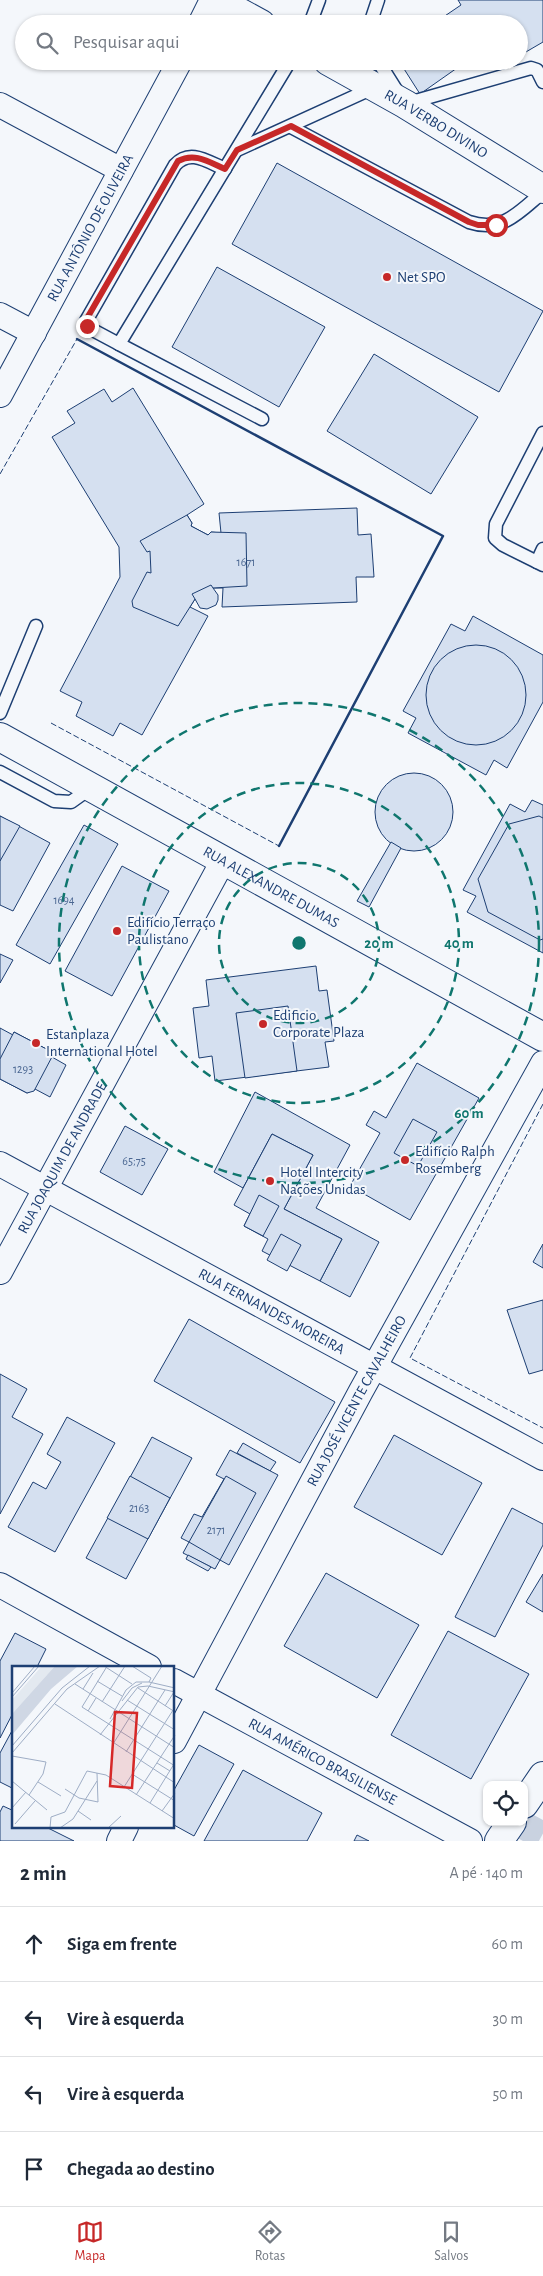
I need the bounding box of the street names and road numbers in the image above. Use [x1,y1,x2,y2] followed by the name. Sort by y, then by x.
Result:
[382,87,490,161] street label: RUA VERBO DIVINO
[44,151,136,304] street label: RUA ANTÔNIO DE OLIVEIRA
[201,843,342,930] street label: RUA ALEXANDRE DUMAS
[15,1079,109,1236] street label: RUA JOAQUIM DE ANDRADE
[196,1265,348,1357] street label: RUA FERNANDES MOREIRA
[304,1313,409,1489] street label: RUA JOSÉ VICENTE CAVALHEIRO
[246,1715,399,1807] street label: RUA AMÉRICO BRASILIENSE

